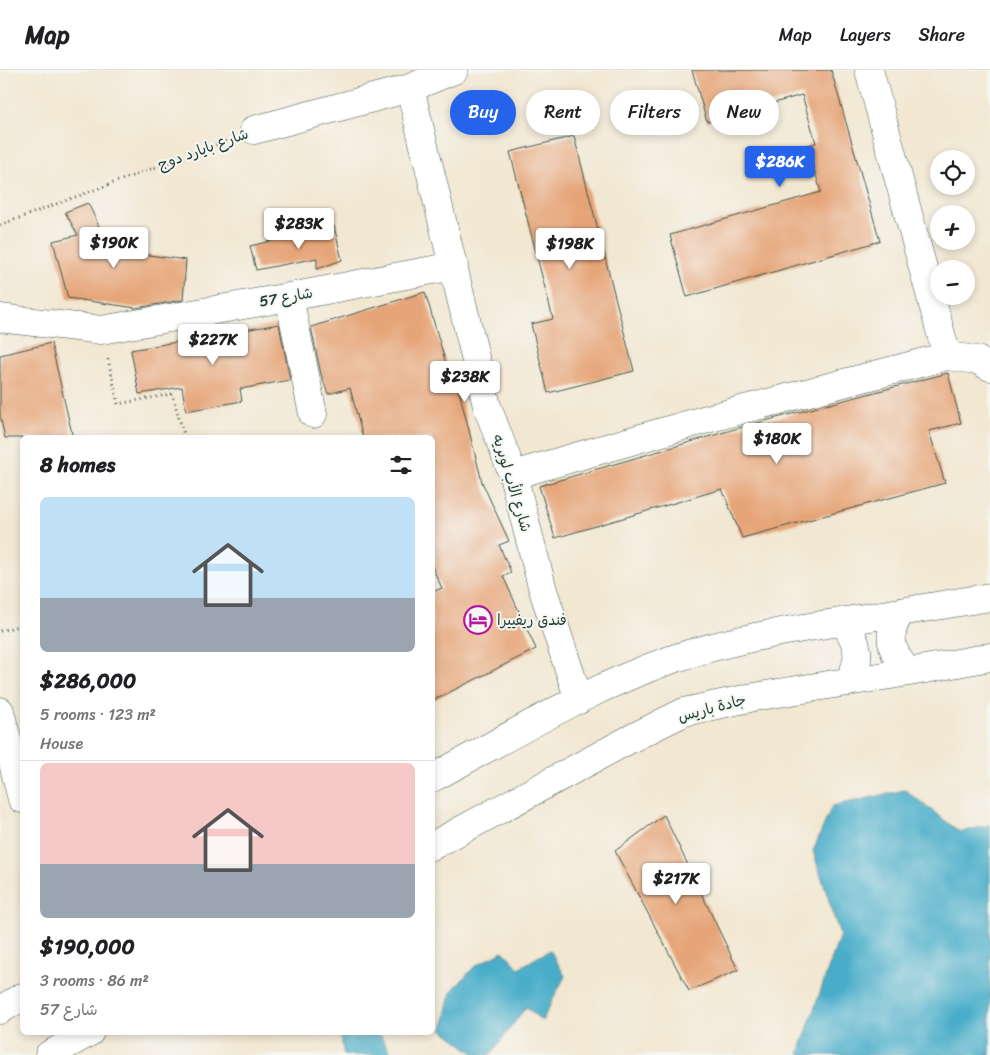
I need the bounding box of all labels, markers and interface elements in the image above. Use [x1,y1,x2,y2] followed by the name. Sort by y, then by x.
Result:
[25,14,69,56] text: Map
[779,19,812,51] text: Map
[840,19,891,51] text: Layers
[919,19,965,51] text: Share
[450,90,516,135] chip: Buy
[526,90,600,135] chip: Rent
[610,90,699,135] chip: Filters
[709,90,779,135] chip: New
[154,121,252,177] street label: شارع بايارد دوج
[745,146,815,188] pin: $286K
[756,147,804,176] text: $286K
[930,150,975,305] map controls
[930,150,975,195] button: locate
[930,205,975,250] button: +
[264,208,334,250] pin: $283K
[275,209,323,238] text: $283K
[79,226,149,269] pin: $190K
[90,228,138,257] text: $190K
[535,228,605,270] pin: $198K
[547,229,593,258] text: $198K
[930,260,975,305] button: −
[257,279,315,315] street label: شارع 57
[178,324,248,366] pin: $227K
[189,325,237,354] text: $227K
[430,360,500,403] pin: $238K
[441,362,489,391] text: $238K
[742,422,812,465] pin: $180K
[753,424,801,453] text: $180K
[485,431,539,535] street label: شارع الأب لوبريه
[40,446,115,484] text: 8 homes
[387,451,415,479] icon: filters
[183,530,273,620] icon: home
[463,605,493,635] hotel icon: فندق ريفييرا
[497,607,567,633] place label: فندق ريفييرا
[40,662,136,700] text: $286,000
[675,686,749,730] street label: جادة باريس
[40,700,156,729] text: 5 rooms · 123 m²
[40,729,83,758] text: House
[183,795,273,885] icon: home
[641,862,711,905] pin: $217K
[653,864,699,893] text: $217K
[40,928,135,966] text: $190,000
[40,966,149,995] text: 3 rooms · 86 m²
[40,995,98,1024] text: شارع 57

